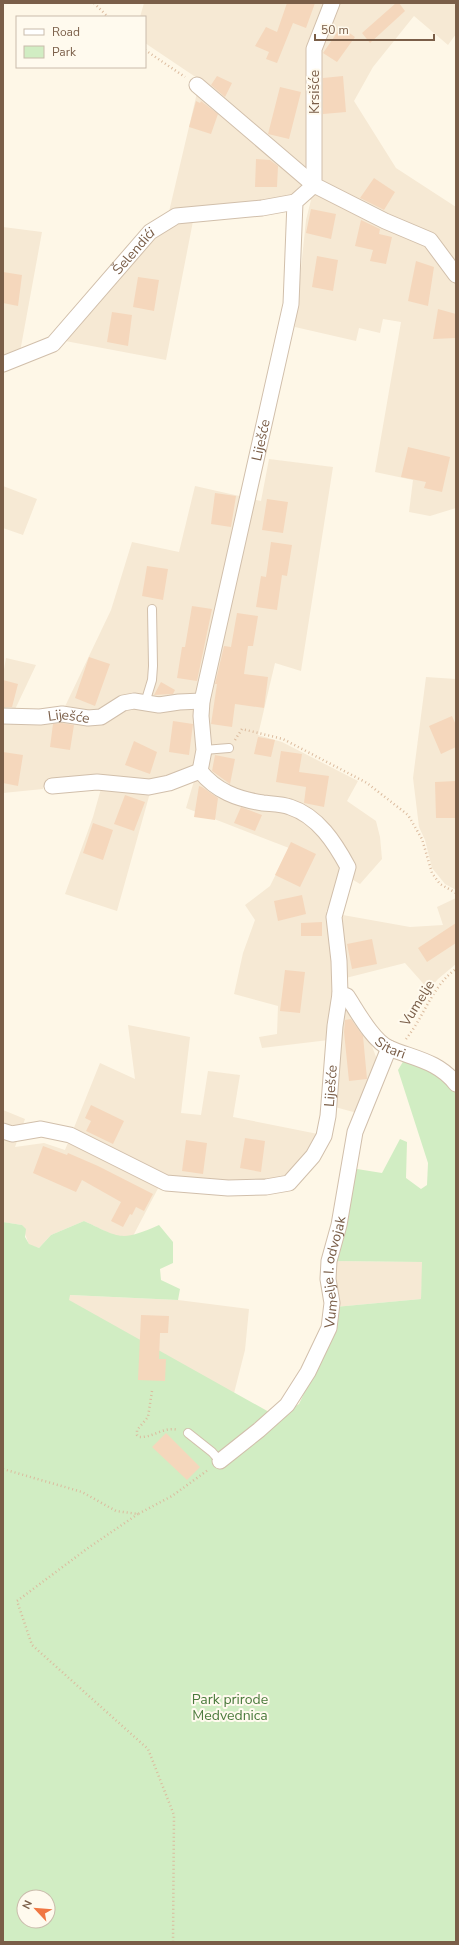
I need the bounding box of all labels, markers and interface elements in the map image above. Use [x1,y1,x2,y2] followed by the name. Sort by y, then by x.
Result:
[16,16,146,68] legend
[315,16,434,42] scale bar
[321,22,349,38] text: 50 m
[52,24,80,40] text: Road
[52,44,77,60] text: Park
[305,70,324,114] street label: Krsišće
[108,223,158,279] street label: Šelendići
[247,417,275,463] street label: Liješće
[47,705,91,728] street label: Liješće
[395,977,439,1031] street label: Vumelje
[370,1032,408,1064] street label: Sitari
[320,1064,342,1108] street label: Liješće
[319,1214,351,1330] street label: Vumelje I. odvojak
[192,1690,268,1725] park label: Park prirode Medvednica
[16,1889,56,1929] north arrow
[19,1898,36,1912] text: N

